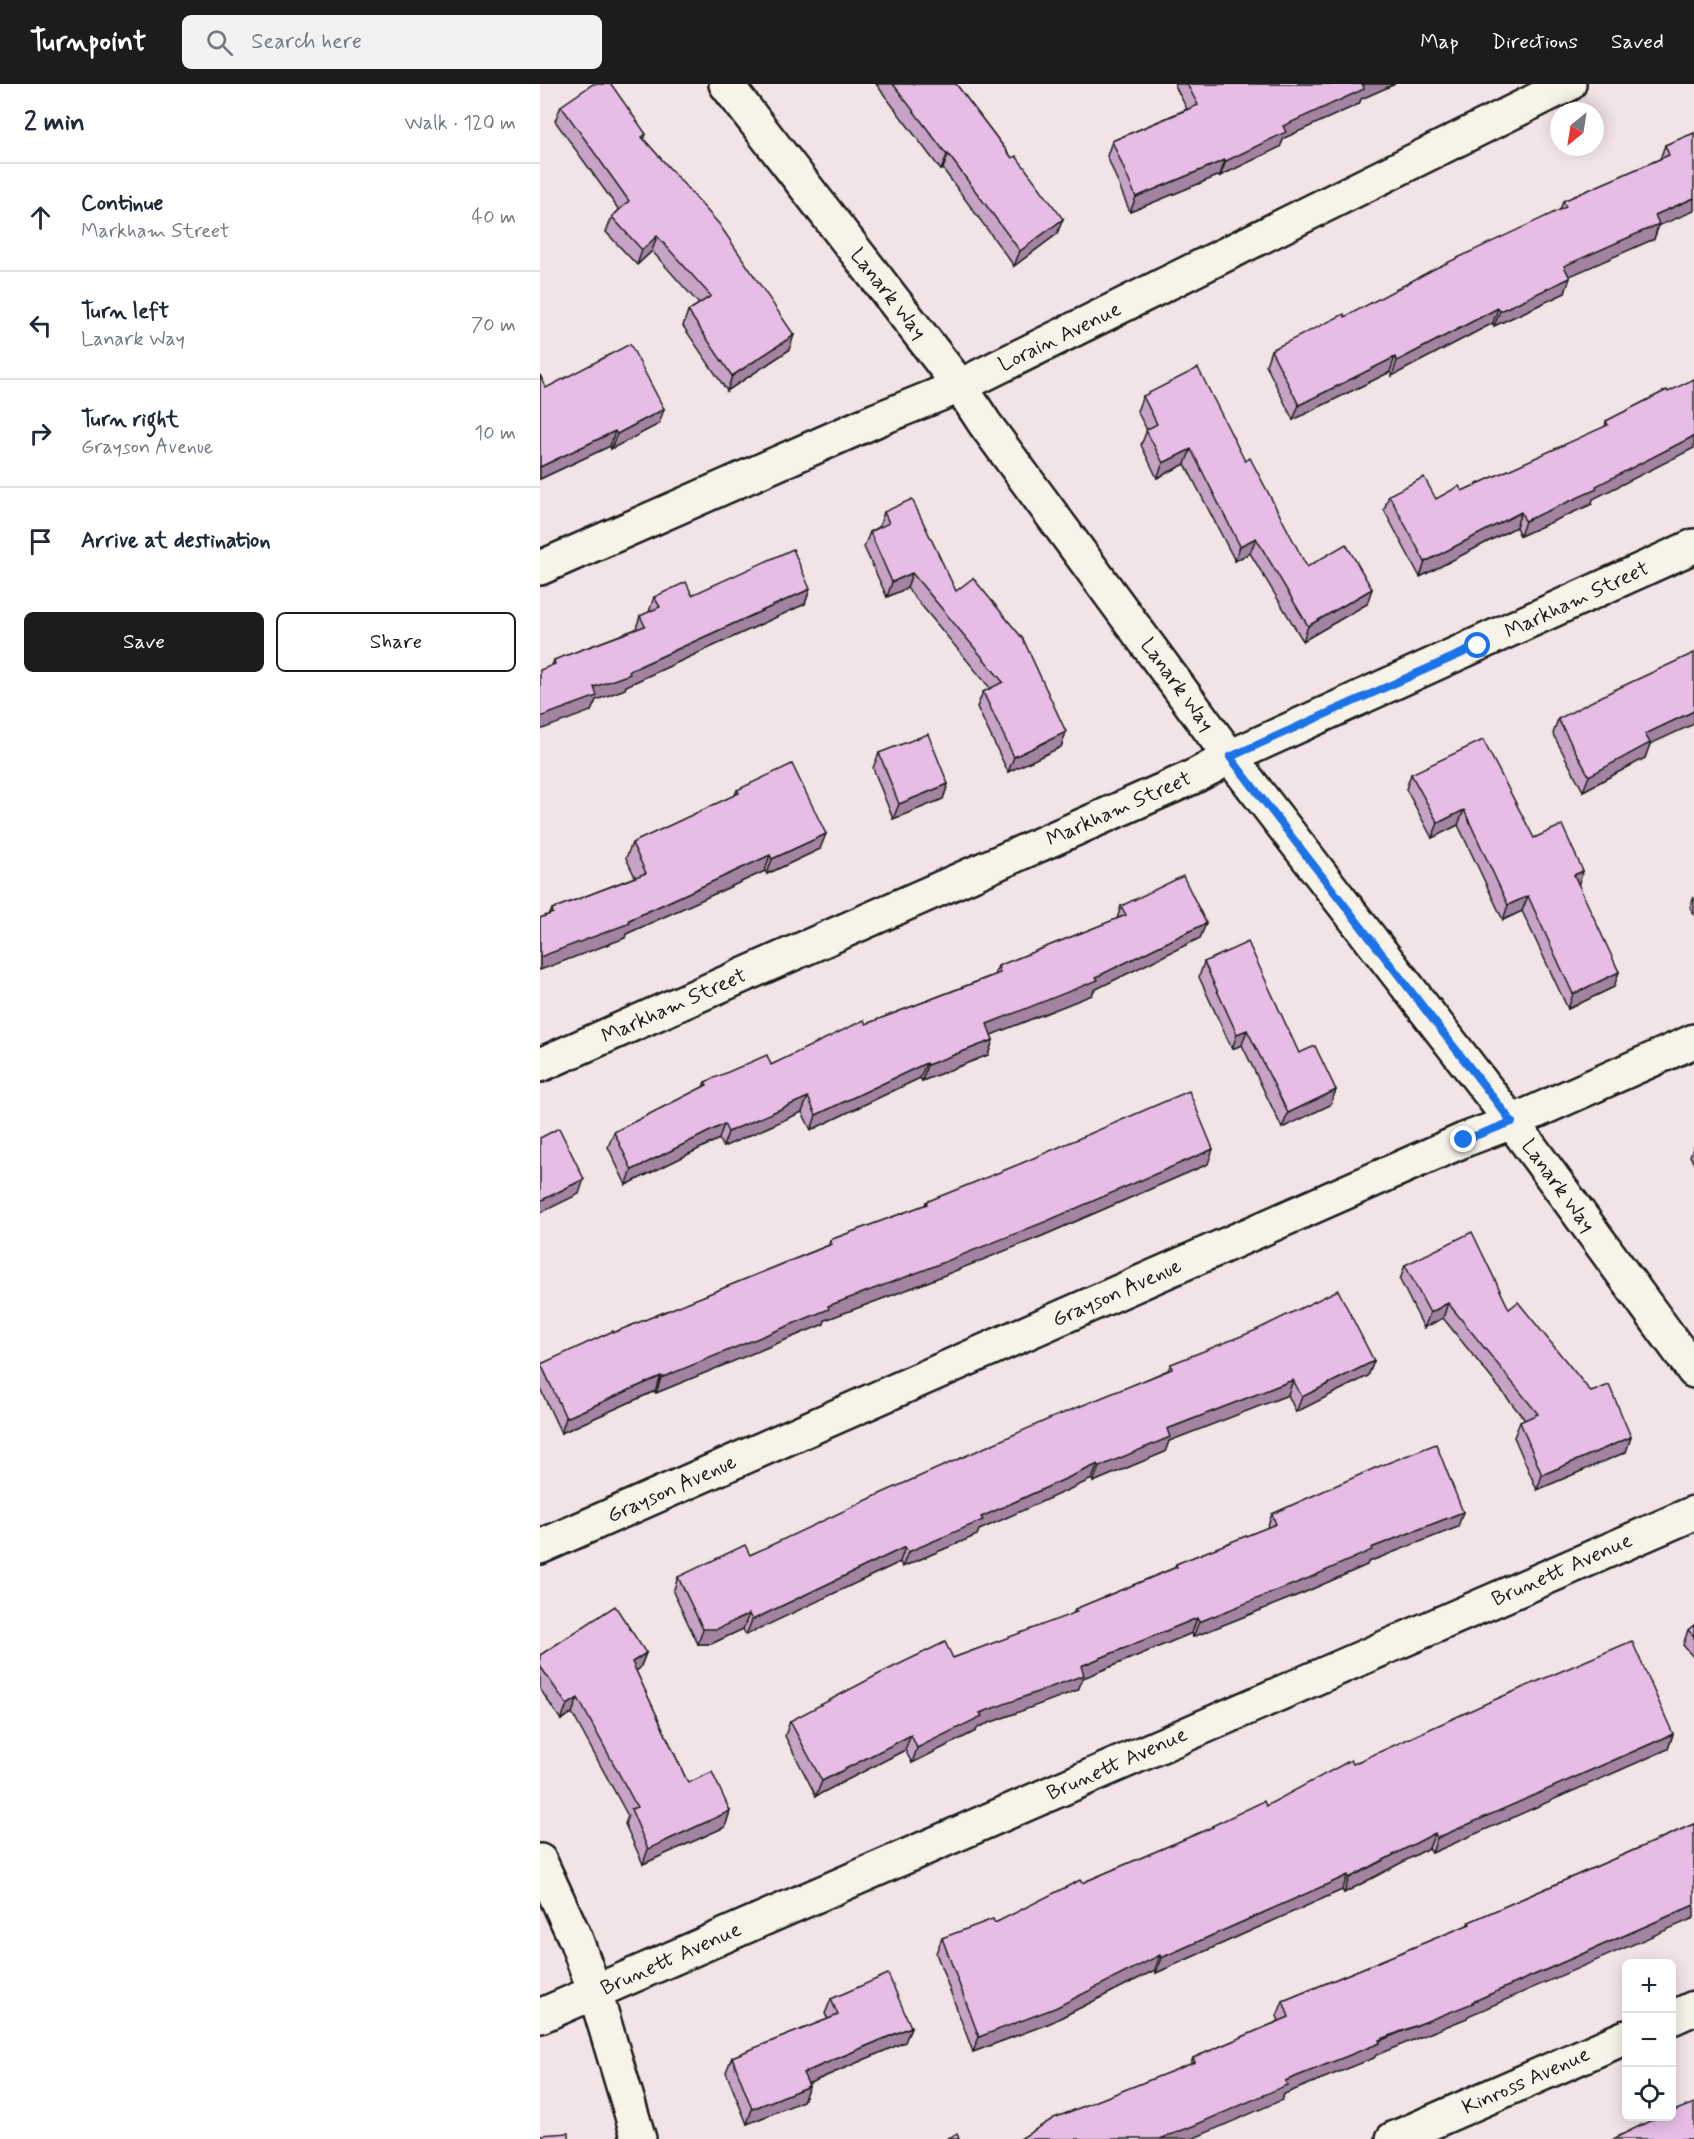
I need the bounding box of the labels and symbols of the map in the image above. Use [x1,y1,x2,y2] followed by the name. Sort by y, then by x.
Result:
[1550,102,1604,156] north arrow
[843,242,933,346] street label: Lanark Way
[994,295,1126,379] street label: Lorain Avenue
[1500,554,1654,646] street label: Markham Street
[1464,632,1490,658] route start
[1134,633,1220,737] street label: Lanark Way
[1042,764,1196,854] street label: Markham Street
[597,961,751,1051] street label: Markham Street
[1450,1126,1476,1152] route end
[1515,1134,1601,1238] street label: Lanark Way
[1048,1252,1186,1334] street label: Grayson Avenue
[603,1448,741,1530] street label: Grayson Avenue
[1487,1527,1637,1613] street label: Brunett Avenue
[1042,1721,1192,1807] street label: Brunett Avenue
[596,1916,746,2002] street label: Brunett Avenue
[1458,2040,1594,2122] street label: Kinross Avenue

